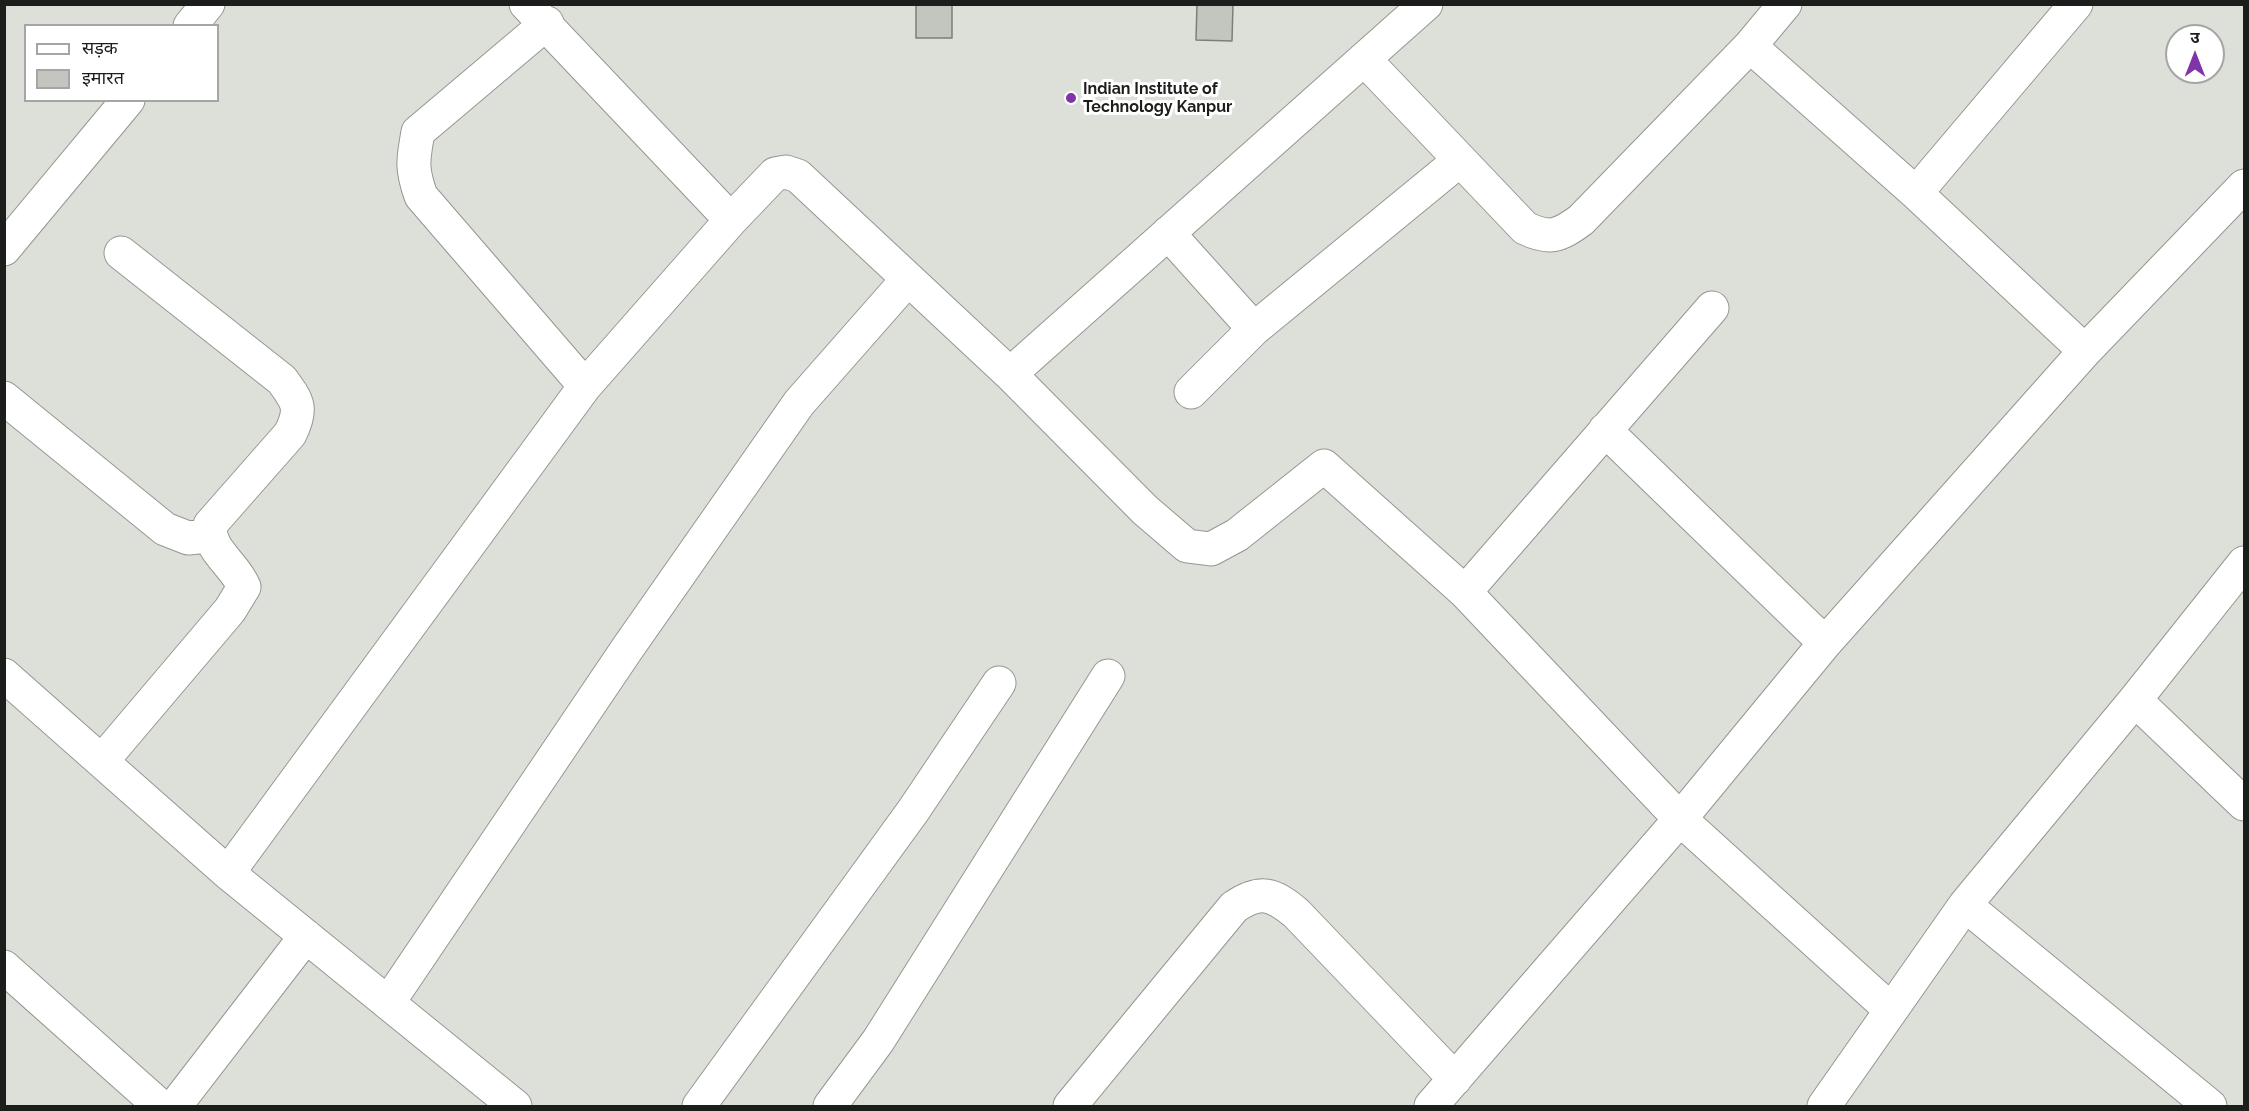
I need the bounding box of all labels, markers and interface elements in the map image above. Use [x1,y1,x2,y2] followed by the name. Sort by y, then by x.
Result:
[24,24,219,102] legend
[2165,24,2225,84] north arrow
[2190,28,2200,47] text: उ
[82,37,118,58] text: सड़क
[82,67,124,88] text: इमारत
[1083,79,1232,117] place label: Indian Institute of Technology Kanpur
[1064,91,1078,105] marker: Indian Institute of Technology Kanpur

